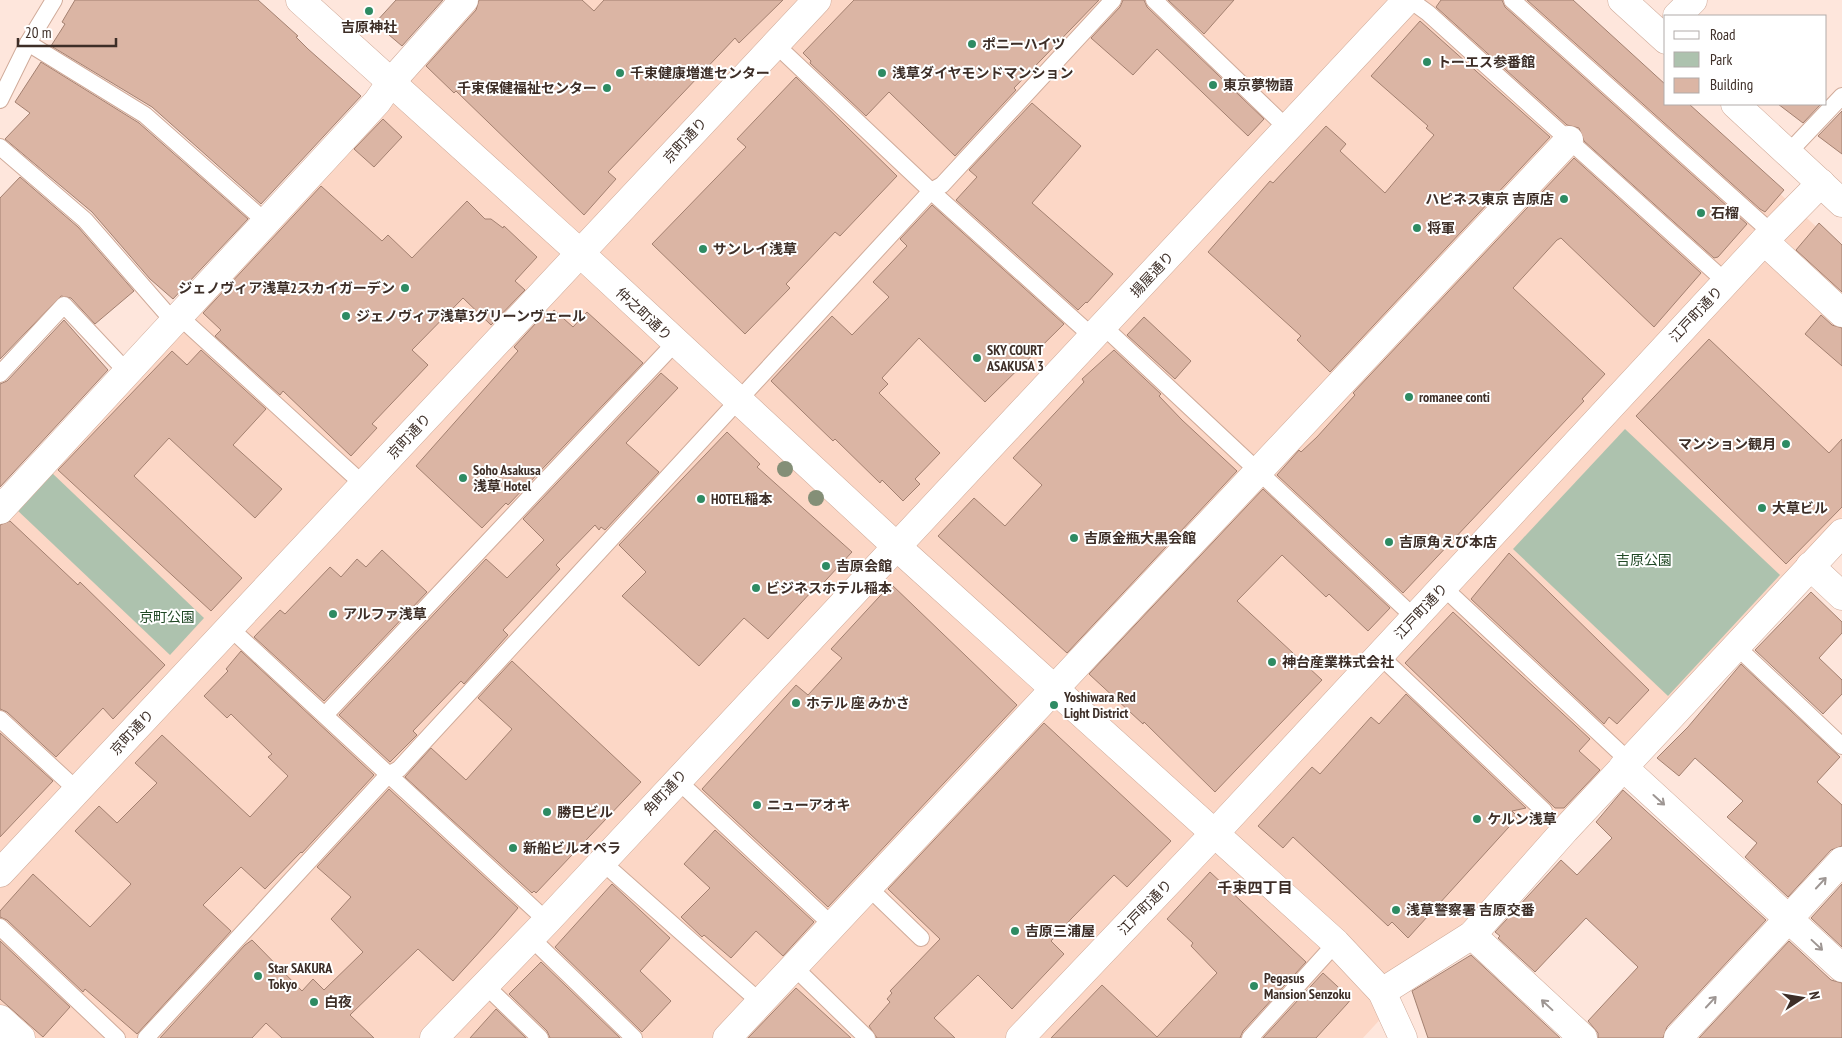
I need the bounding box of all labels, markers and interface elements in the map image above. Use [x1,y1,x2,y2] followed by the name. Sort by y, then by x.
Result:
[363,5,375,17] marker: 吉原神社
[18,15,115,47] scale bar
[1664,15,1827,105] legend
[341,18,397,36] place label: 吉原神社
[25,23,51,42] text: 20 m
[1710,25,1736,44] text: Road
[982,35,1065,53] place label: ポニーハイツ
[966,38,978,50] marker: ポニーハイツ
[1710,50,1732,69] text: Park
[1437,53,1535,71] place label: トーエス参番館
[1421,56,1433,68] marker: トーエス参番館
[630,64,770,82] place label: 千束健康増進センター
[892,64,1074,82] place label: 浅草ダイヤモンドマンション
[614,67,626,79] marker: 千束健康増進センター
[876,67,888,79] marker: 浅草ダイヤモンドマンション
[1710,75,1753,94] text: Building
[1223,76,1293,94] place label: 東京夢物語
[457,79,597,97] place label: 千束保健福祉センター
[1207,79,1219,91] marker: 東京夢物語
[601,82,613,94] marker: 千束保健福祉センター
[659,113,711,167] street label: 京町通り
[1425,190,1554,208] place label: ハピネス東京 吉原店
[1558,193,1570,205] marker: ハピネス東京 吉原店
[1711,204,1739,222] place label: 石榴
[1695,207,1707,219] marker: 石榴
[1427,219,1455,237] place label: 将軍
[1411,222,1423,234] marker: 将軍
[713,240,797,258] place label: サンレイ浅草
[697,243,709,255] marker: サンレイ浅草
[1126,247,1178,301] street label: 揚屋通り
[178,279,395,297] place label: ジェノヴィア浅草2スカイガーデン
[399,282,411,294] marker: ジェノヴィア浅草2スカイガーデン
[1666,282,1726,346] street label: 江戸町通り
[612,284,676,344] street label: 仲之町通り
[356,307,586,325] place label: ジェノヴィア浅草3グリーンヴェール
[340,310,352,322] marker: ジェノヴィア浅草3グリーンヴェール
[986,341,1044,375] place label: SKY COURT ASAKUSA 3
[971,352,983,364] marker: SKY COURT ASAKUSA 3
[1419,388,1490,406] place label: romanee conti
[1403,391,1415,403] marker: romanee conti
[383,409,435,463] street label: 京町通り
[1678,435,1776,453] place label: マンション観月
[1780,438,1792,450] marker: マンション観月
[473,461,541,495] place label: Soho Asakusa 浅草 Hotel
[457,472,469,484] marker: Soho Asakusa 浅草 Hotel
[711,490,772,508] place label: HOTEL稲本
[695,493,707,505] marker: HOTEL稲本
[1772,499,1828,517] place label: 大草ビル
[1756,502,1768,514] marker: 大草ビル
[1084,529,1196,547] place label: 吉原金瓶大黒会館
[1068,532,1080,544] marker: 吉原金瓶大黒会館
[1399,533,1497,551] place label: 吉原角えび本店
[1383,536,1395,548] marker: 吉原角えび本店
[1616,551,1672,569] park label: 吉原公園
[836,557,892,575] place label: 吉原会館
[820,560,832,572] marker: 吉原会館
[766,579,892,597] place label: ビジネスホテル稲本
[1391,579,1451,643] street label: 江戸町通り
[750,582,762,594] marker: ビジネスホテル稲本
[343,605,427,623] place label: アルファ浅草
[139,608,195,626] park label: 京町公園
[327,608,339,620] marker: アルファ浅草
[1282,653,1394,671] place label: 神台産業株式会社
[1266,656,1278,668] marker: 神台産業株式会社
[1063,688,1136,722] place label: Yoshiwara Red Light District
[806,694,910,712] place label: ホテル 座 みかさ
[790,697,802,709] marker: ホテル 座 みかさ
[1048,699,1060,711] marker: Yoshiwara Red Light District
[106,705,158,759] street label: 京町通り
[639,765,691,819] street label: 角町通り
[1652,794,1665,806] one-way arrow
[767,796,850,814] place label: ニューアオキ
[751,799,763,811] marker: ニューアオキ
[557,803,613,821] place label: 勝巳ビル
[541,806,553,818] marker: 勝巳ビル
[1487,810,1557,828] place label: ケルン浅草
[1471,813,1483,825] marker: ケルン浅草
[523,839,621,857] place label: 新船ビルオペラ
[507,842,519,854] marker: 新船ビルオペラ
[1114,876,1176,938] street label: 江戸町通り
[1815,877,1827,889] one-way arrow
[1217,878,1293,897] district label: 千束四丁目
[1406,901,1535,919] place label: 浅草警察署 吉原交番
[1390,904,1402,916] marker: 浅草警察署 吉原交番
[1025,922,1095,940] place label: 吉原三浦屋
[1009,925,1021,937] marker: 吉原三浦屋
[1811,939,1824,951] one-way arrow
[268,959,333,993] place label: Star SAKURA Tokyo
[1264,969,1351,1003] place label: Pegasus Mansion Senzoku
[252,970,264,982] marker: Star SAKURA Tokyo
[1777,973,1827,1023] north arrow
[1248,980,1260,992] marker: Pegasus Mansion Senzoku
[1805,990,1824,1001] text: N
[324,993,352,1011] place label: 白夜
[308,996,320,1008] marker: 白夜
[1705,996,1717,1009] one-way arrow
[1541,999,1553,1011] one-way arrow

